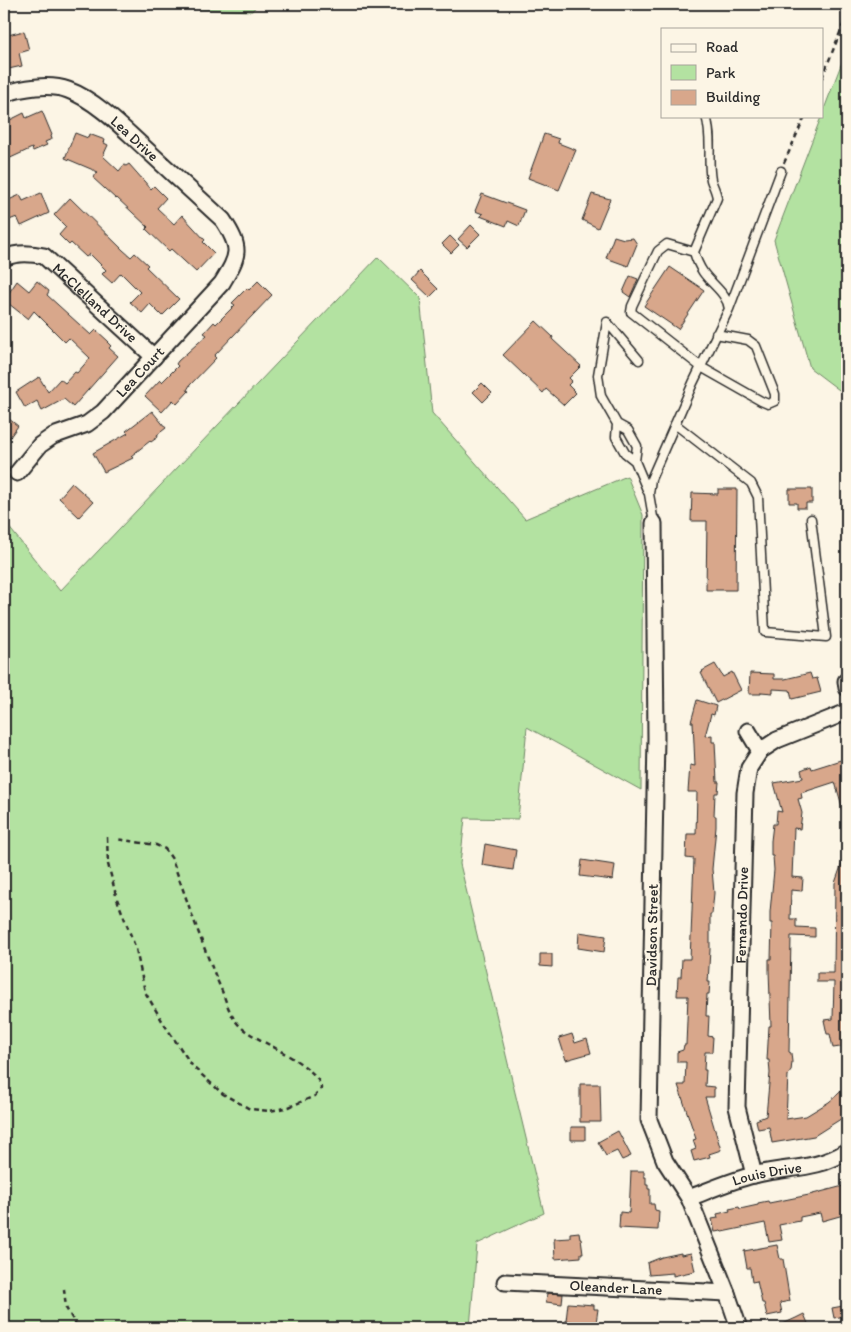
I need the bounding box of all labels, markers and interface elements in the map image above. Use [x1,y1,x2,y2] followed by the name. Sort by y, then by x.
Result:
[661,28,824,118] legend
[706,38,739,56] text: Road
[706,64,736,82] text: Park
[706,88,760,106] text: Building
[107,112,162,165] street label: Lea Drive
[49,259,141,346] street label: McClelland Drive
[112,343,168,401] street label: Lea Court
[732,866,752,964] street label: Fernando Drive
[642,883,662,986] street label: Davidson Street
[730,1158,803,1190] street label: Louis Drive
[569,1276,663,1299] street label: Oleander Lane

